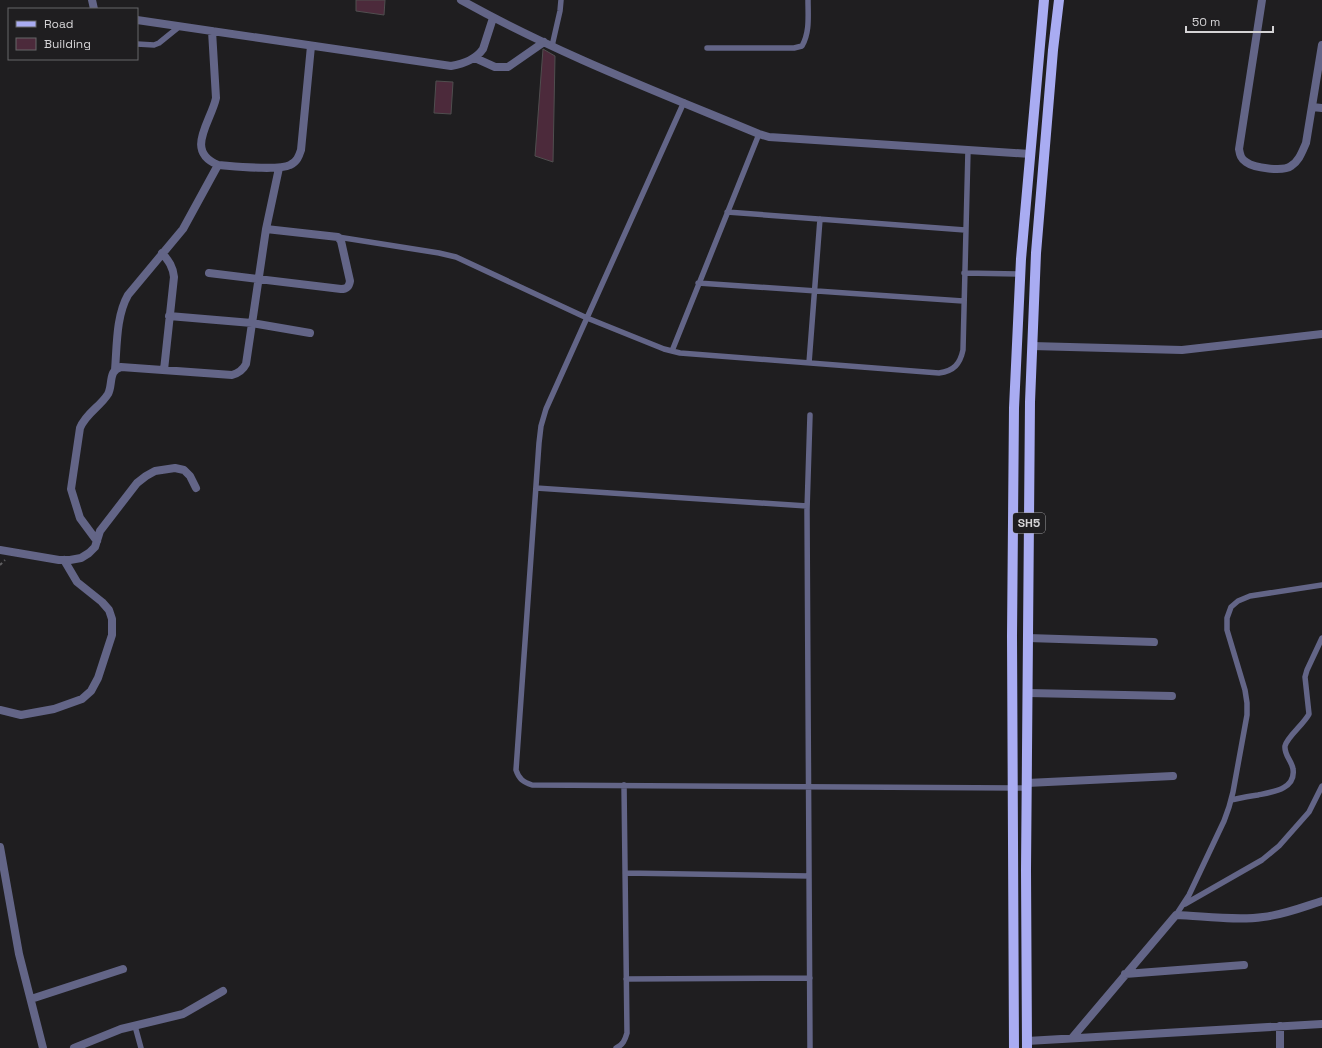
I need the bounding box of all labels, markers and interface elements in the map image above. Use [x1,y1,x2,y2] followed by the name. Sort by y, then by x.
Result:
[8,8,138,60] legend
[1186,8,1273,34] scale bar
[1192,14,1220,30] text: 50 m
[44,16,73,32] text: Road
[44,36,91,52] text: Building
[1013,513,1045,533] road number: SH5

